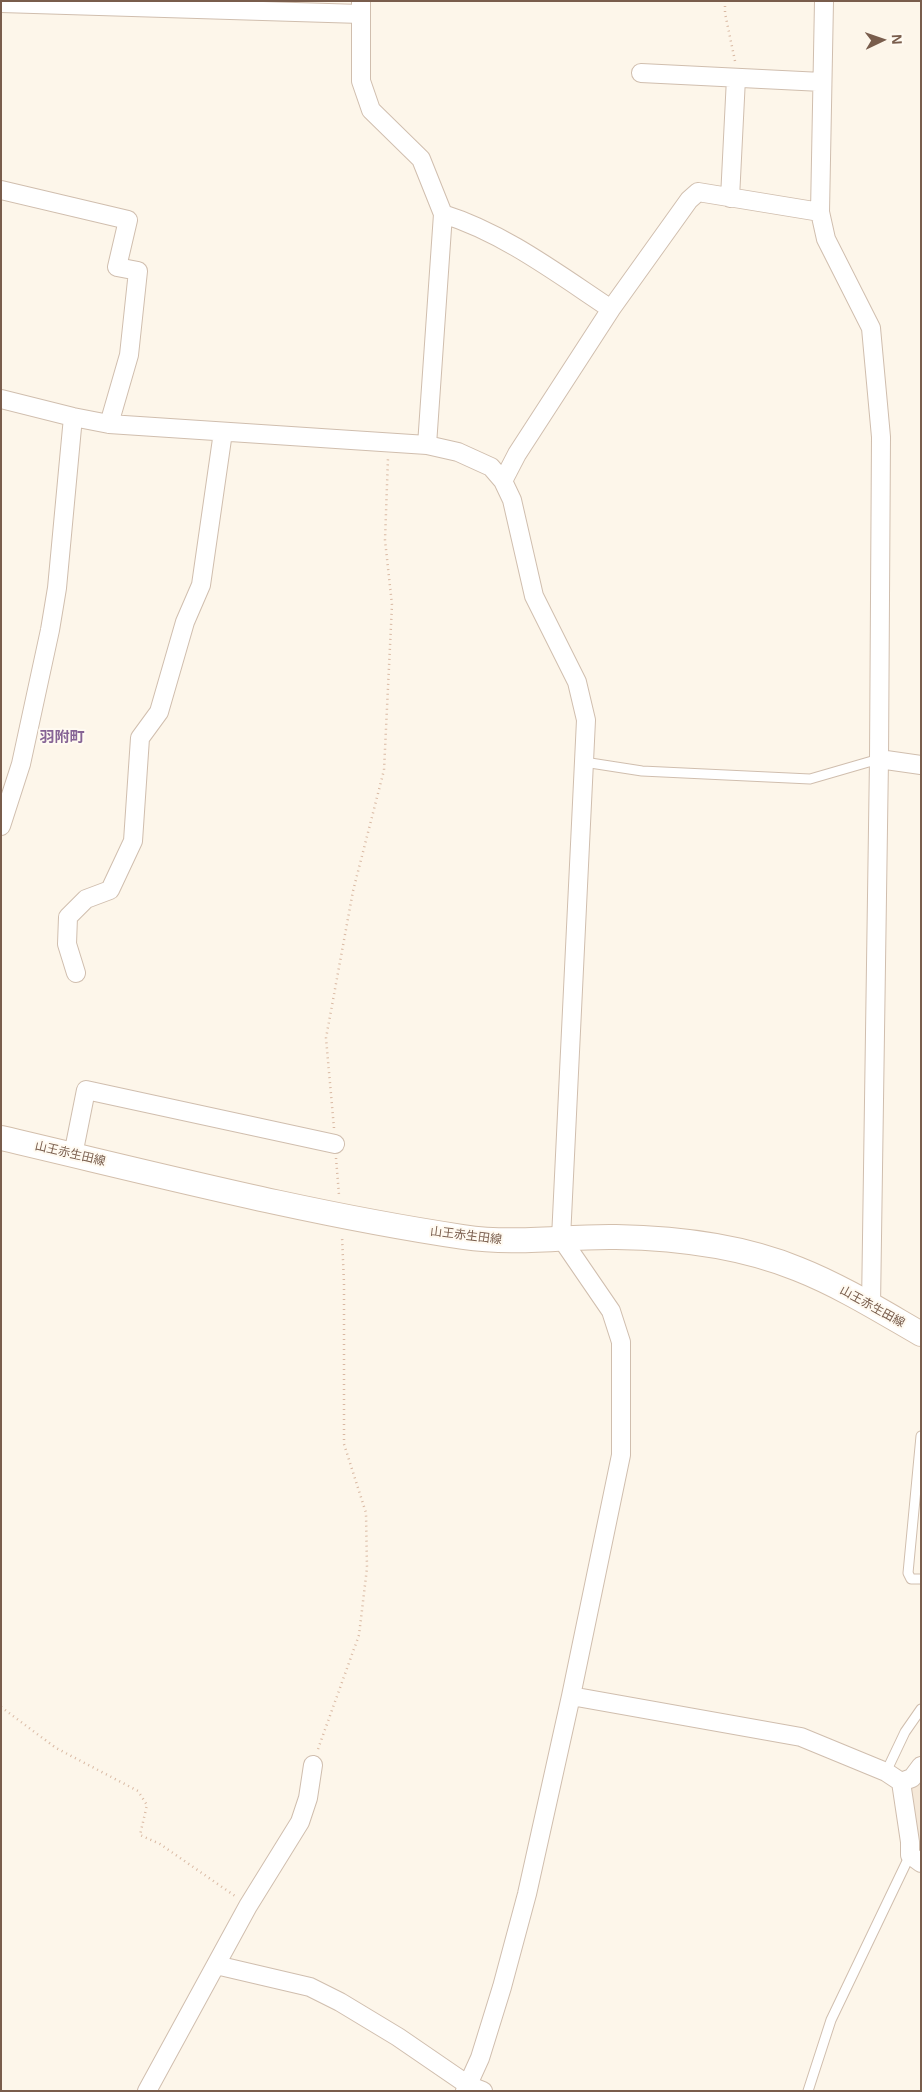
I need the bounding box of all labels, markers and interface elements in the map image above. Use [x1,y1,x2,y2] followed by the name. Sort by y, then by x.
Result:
[857,15,907,65] north arrow
[889,34,905,45] text: N
[40,729,84,747] district label: 羽附町
[33,1139,107,1169] street label: 山王赤生田線
[429,1224,503,1248] street label: 山王赤生田線
[837,1283,907,1331] street label: 山王赤生田線

